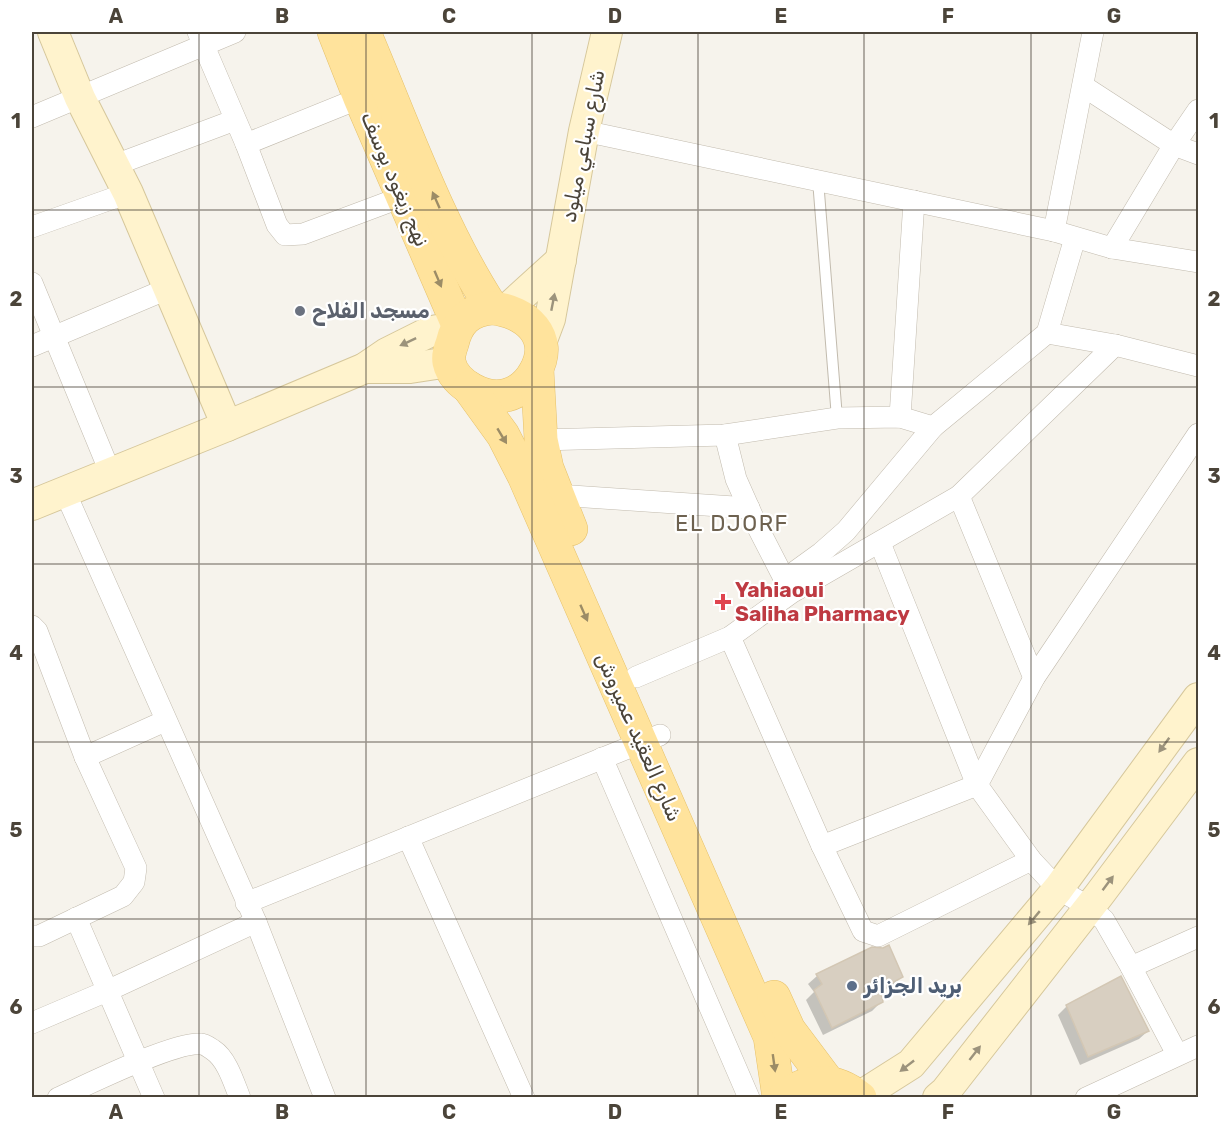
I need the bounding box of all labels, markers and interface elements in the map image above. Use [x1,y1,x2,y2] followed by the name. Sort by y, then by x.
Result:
[109,4,124,28] text: A
[275,4,289,28] text: B
[442,4,456,28] text: C
[608,4,622,28] text: D
[775,4,787,28] text: E
[942,4,954,28] text: F
[1107,4,1121,28] text: G
[555,67,613,225] street label: شارع سباعي ميلود
[354,108,435,251] street label: نهج زيغود يوسف
[11,109,21,133] text: 1
[1209,109,1219,133] text: 1
[431,191,440,209] one-way arrow
[434,270,443,288] one-way arrow
[10,287,23,311] text: 2
[1208,287,1221,311] text: 2
[549,292,558,311] one-way arrow
[312,298,430,326] place label: مسجد الفلاح
[293,304,307,318] marker: مسجد الفلاح
[398,337,416,347] one-way arrow
[497,428,508,444] one-way arrow
[9,464,23,488] text: 3
[1207,464,1221,488] text: 3
[675,510,789,537] district label: EL DJORF
[735,577,910,626] place label: Yahiaoui Saliha Pharmacy
[716,595,730,609] marker: Yahiaoui Saliha Pharmacy
[580,604,589,622] one-way arrow
[9,641,23,665] text: 4
[1207,641,1221,665] text: 4
[589,648,688,826] street label: شارع العقيد عميروش
[1158,737,1170,753] one-way arrow
[10,818,23,842] text: 5
[1208,818,1221,842] text: 5
[1102,875,1115,891] one-way arrow
[1028,910,1041,925] one-way arrow
[862,973,962,999] place label: بريد الجزائر
[845,979,859,993] marker: بريد الجزائر
[9,995,23,1019] text: 6
[1207,995,1221,1019] text: 6
[969,1045,982,1061] one-way arrow
[769,1053,779,1072] one-way arrow
[899,1059,915,1072] one-way arrow
[109,1100,124,1124] text: A
[275,1100,289,1124] text: B
[442,1100,456,1124] text: C
[608,1100,622,1124] text: D
[775,1100,787,1124] text: E
[942,1100,954,1124] text: F
[1107,1100,1121,1124] text: G

